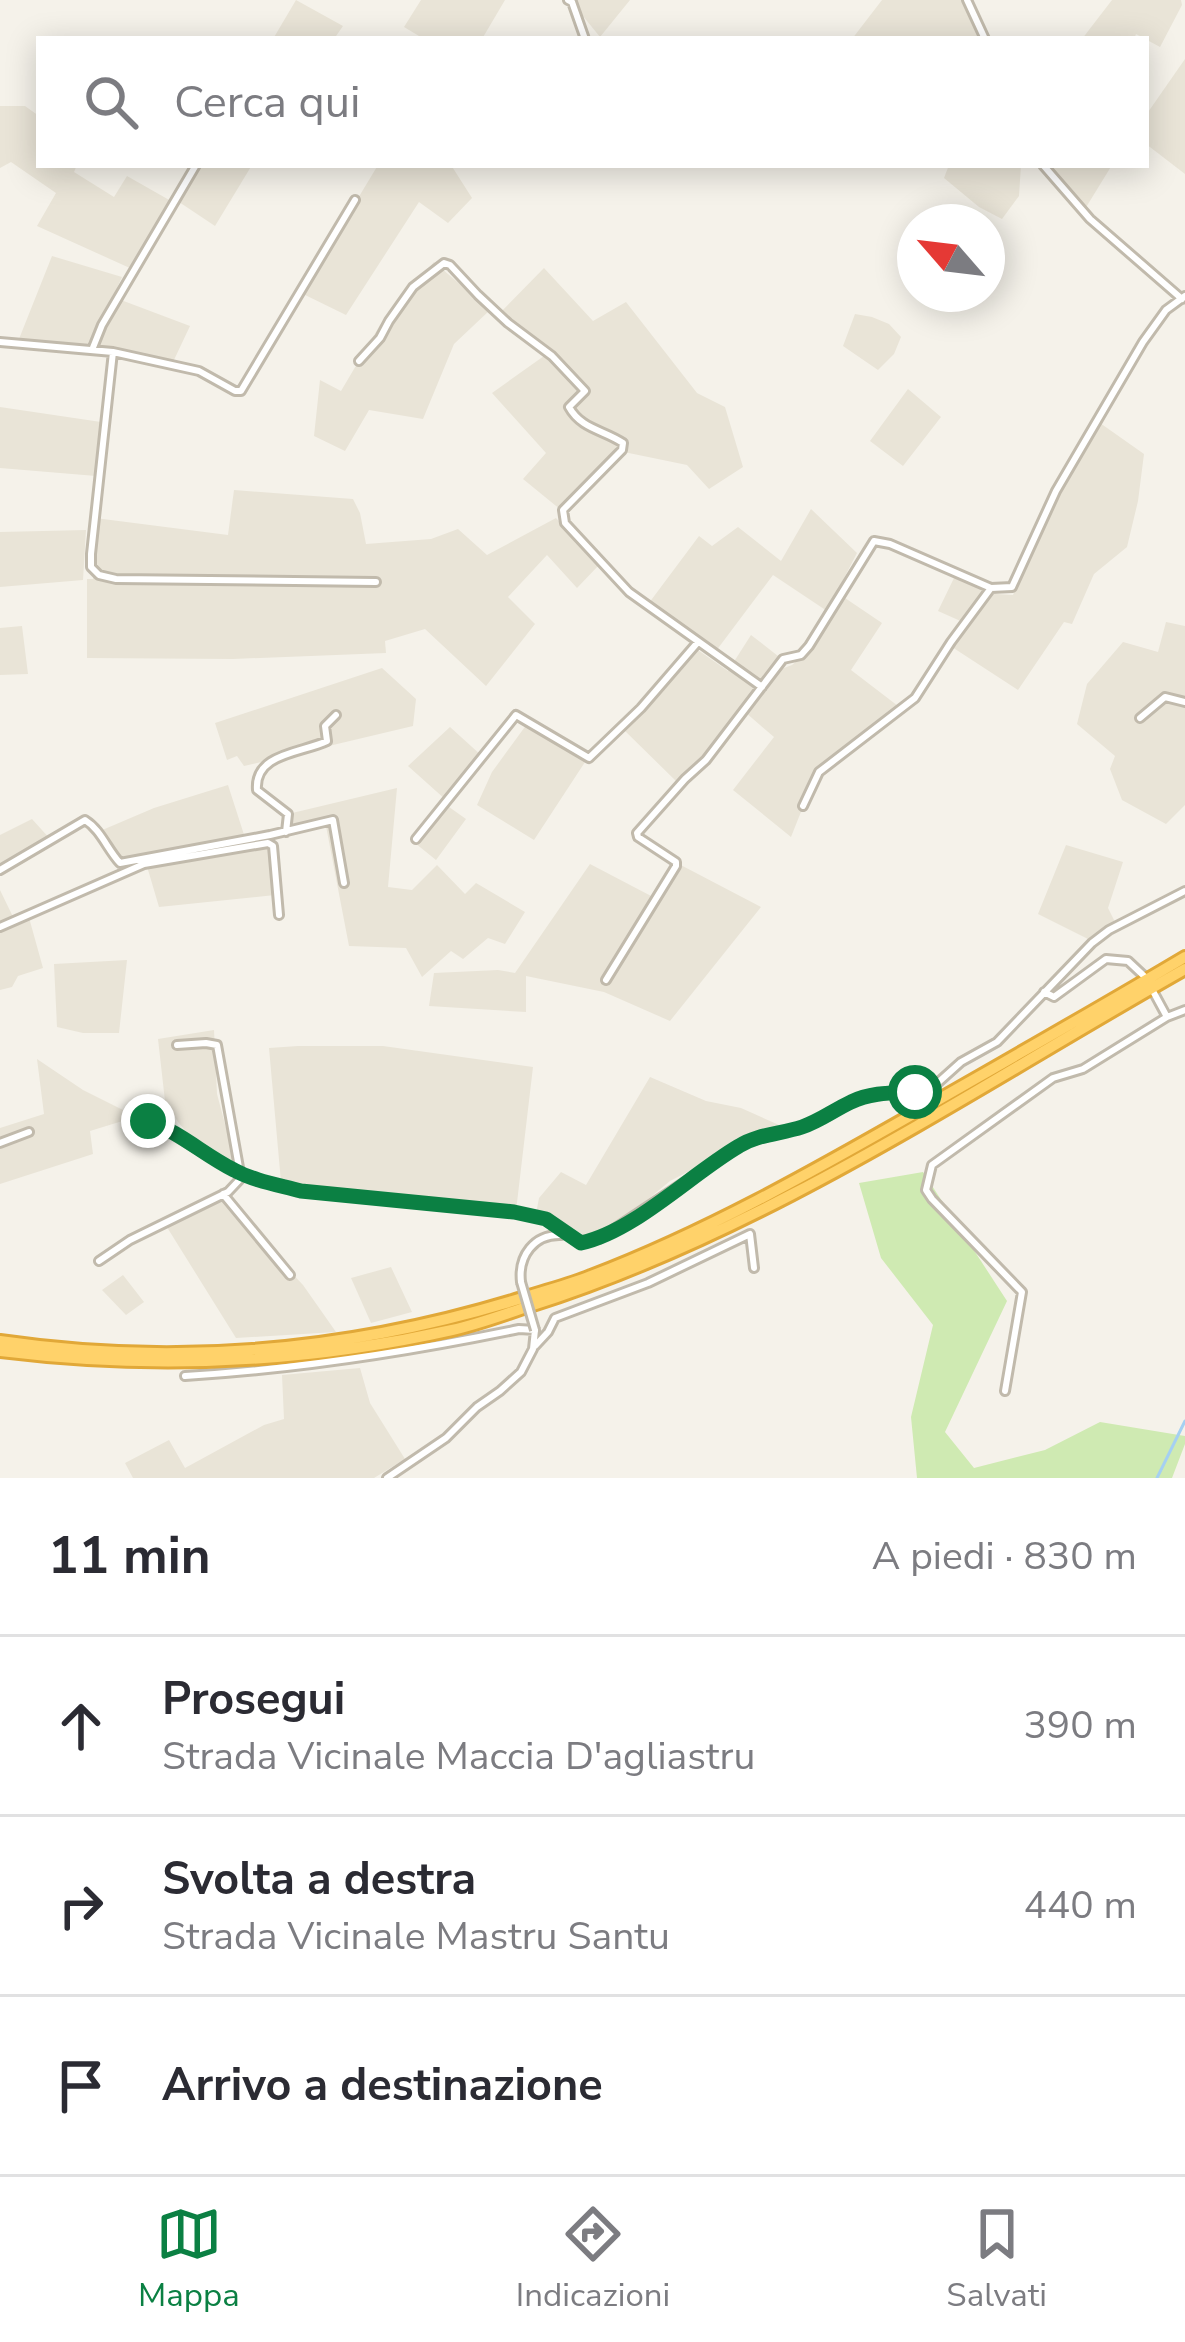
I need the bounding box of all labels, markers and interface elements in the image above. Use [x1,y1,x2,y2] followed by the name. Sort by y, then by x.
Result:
[36,36,1149,168] search box
[78,69,144,135] icon: search
[174,72,360,133] text: Cerca qui
[897,204,1005,312] north arrow
[888,1065,942,1119] route start
[121,1094,175,1148] route end
[48,1521,211,1591] text: 11 min
[872,1530,1137,1583] text: A piedi · 830 m
[162,1669,345,1730] text: Prosegui
[48,1693,114,1759] icon: ahead
[1023,1699,1137,1752] text: 390 m
[162,1730,755,1783] text: Strada Vicinale Maccia D'agliastru
[162,1849,476,1910] text: Svolta a destra
[48,1873,114,1939] icon: right
[1023,1879,1137,1932] text: 440 m
[162,1910,670,1963] text: Strada Vicinale Mastru Santu
[48,2053,114,2119] icon: arrive
[162,2055,603,2116] text: Arrivo a destinazione
[138,2201,240,2318] tab: Mappa
[516,2201,670,2318] tab: Indicazioni
[946,2201,1047,2318] tab: Salvati

